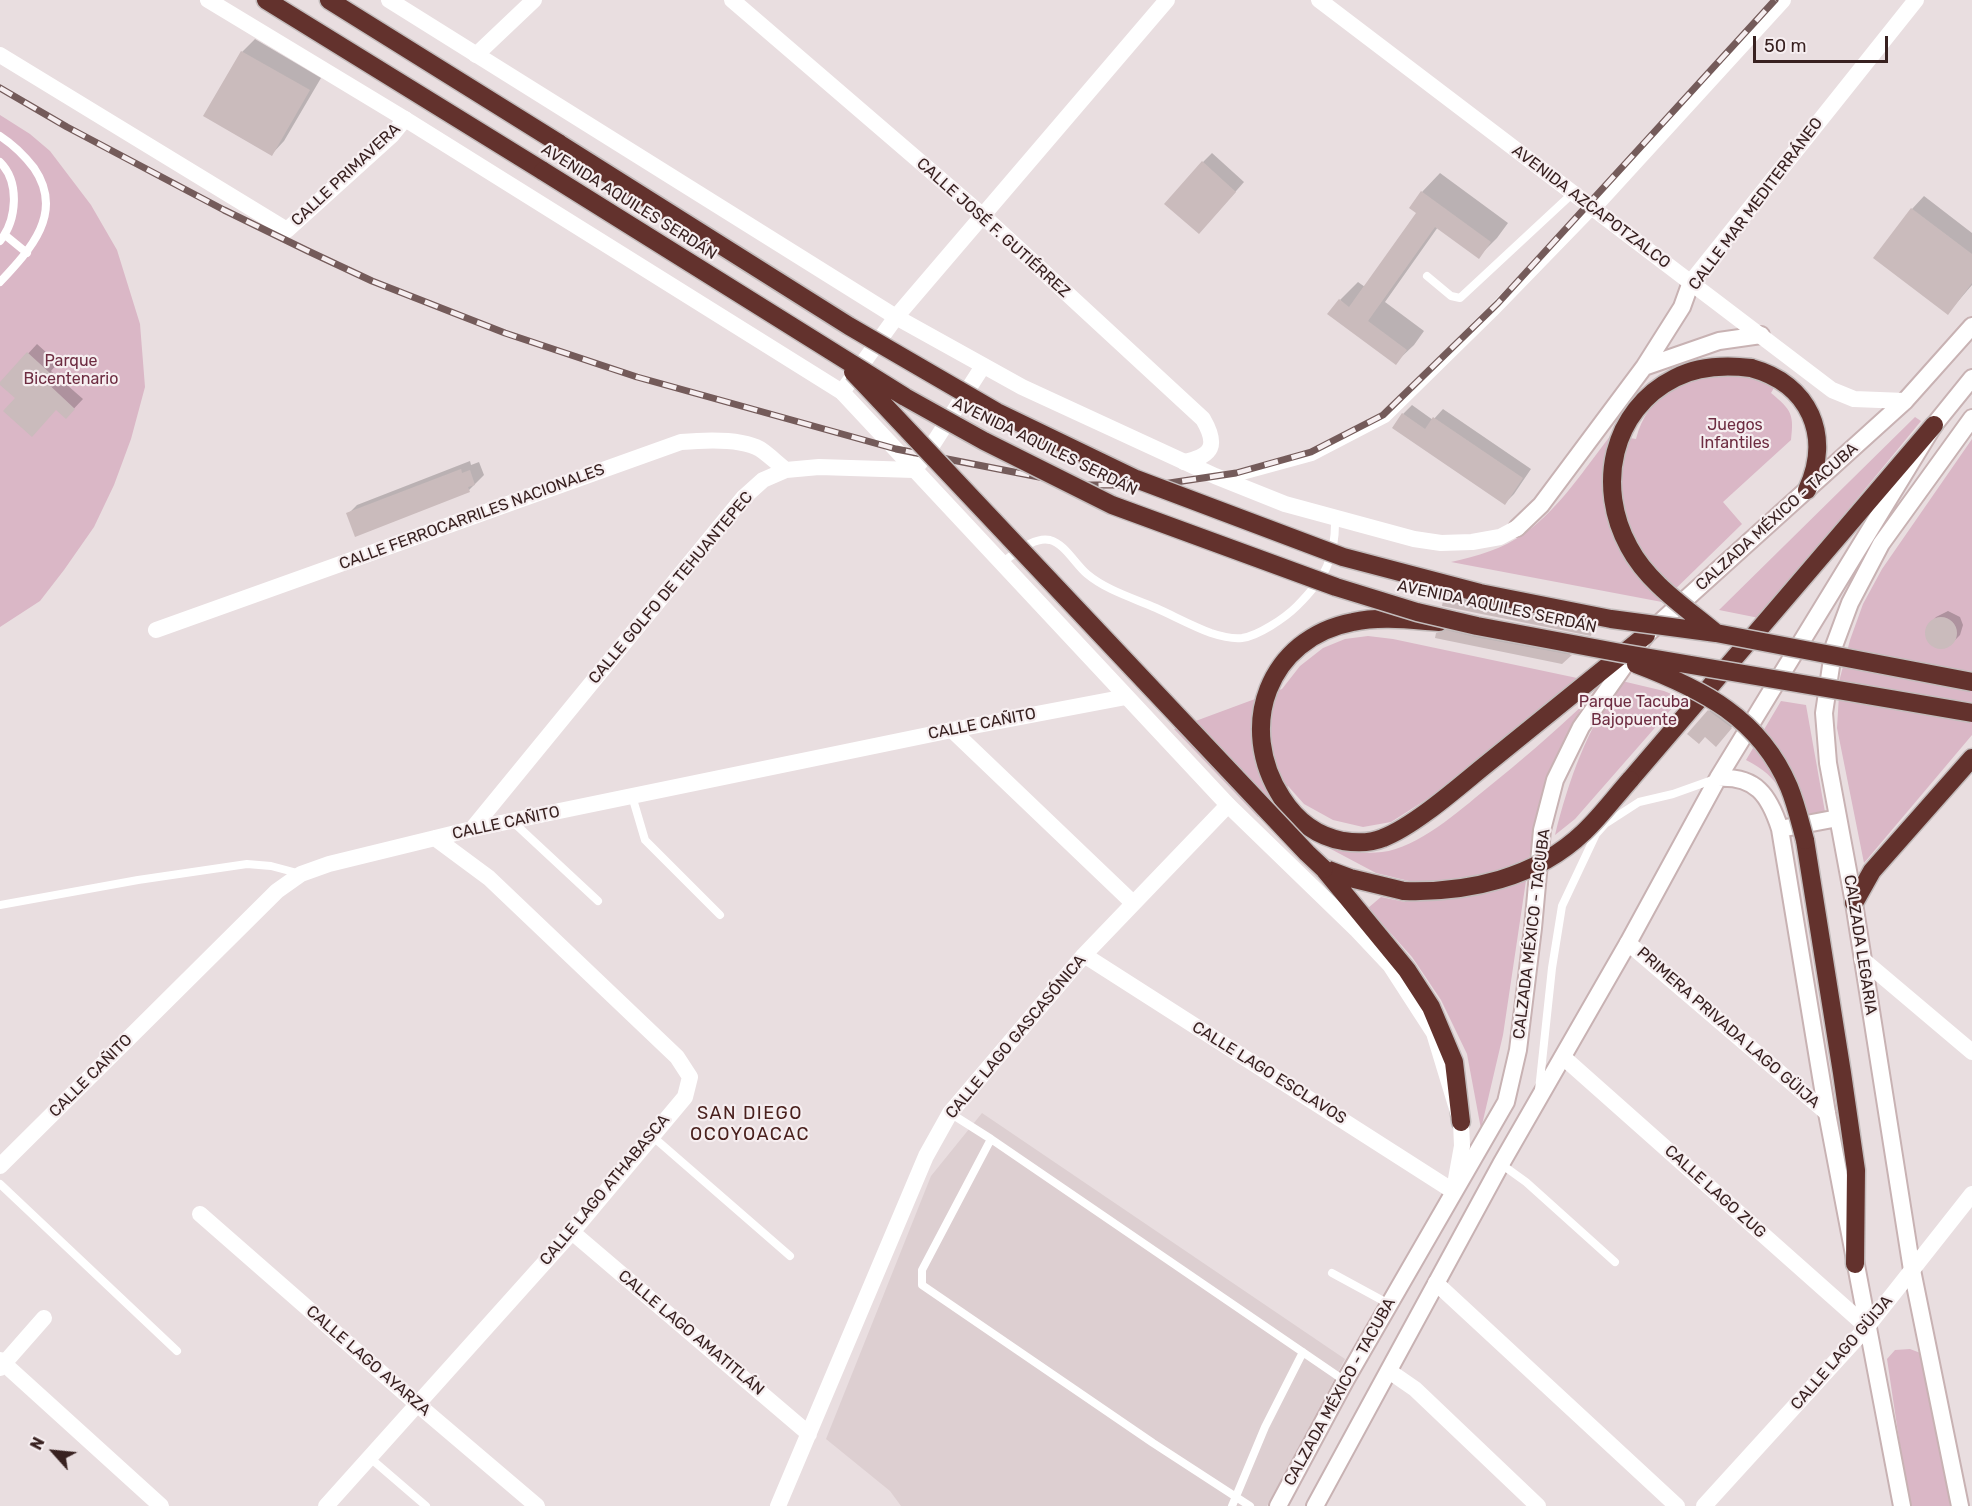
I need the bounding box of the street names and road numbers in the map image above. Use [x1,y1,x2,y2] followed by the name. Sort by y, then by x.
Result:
[1685,114,1827,294] street label: CALLE MAR MEDITERRÁNEO
[288,120,404,230] street label: CALLE PRIMAVERA
[538,140,720,264] street label: AVENIDA AQUILES SERDÁN
[1508,141,1674,273] street label: AVENIDA AZCAPOTZALCO
[912,154,1074,302] street label: CALLE JOSÉ F. GUTIÉRREZ
[949,394,1141,500] street label: AVENIDA AQUILES SERDÁN
[1692,439,1862,595] street label: CALZADA MÉXICO - TACUBA
[337,460,607,574] street label: CALLE FERROCARRILES NACIONALES
[585,488,757,688] street label: CALLE GOLFO DE TEHUANTEPEC
[1396,576,1598,638] street label: AVENIDA AQUILES SERDÁN
[926,704,1038,744] street label: CALLE CAÑITO
[450,802,562,844] street label: CALLE CAÑITO
[1510,828,1554,1040] street label: CALZADA MÉXICO - TACUBA
[1839,874,1881,1016] street label: CALZADA LEGARIA
[1633,943,1823,1113] street label: PRIMERA PRIVADA LAGO GÜIJA
[942,951,1090,1123] street label: CALLE LAGO GASCASÓNICA
[1188,1018,1350,1128] street label: CALLE LAGO ESCLAVOS
[45,1030,137,1122] street label: CALLE CAÑITO
[536,1111,674,1269] street label: CALLE LAGO ATHABASCA
[1660,1141,1770,1243] street label: CALLE LAGO ZUG
[614,1266,768,1400] street label: CALLE LAGO AMATITLÁN
[1787,1292,1897,1414] street label: CALLE LAGO GÜIJA
[1280,1295,1400,1489] street label: CALZADA MÉXICO - TACUBA
[302,1302,434,1420] street label: CALLE LAGO AYARZA

